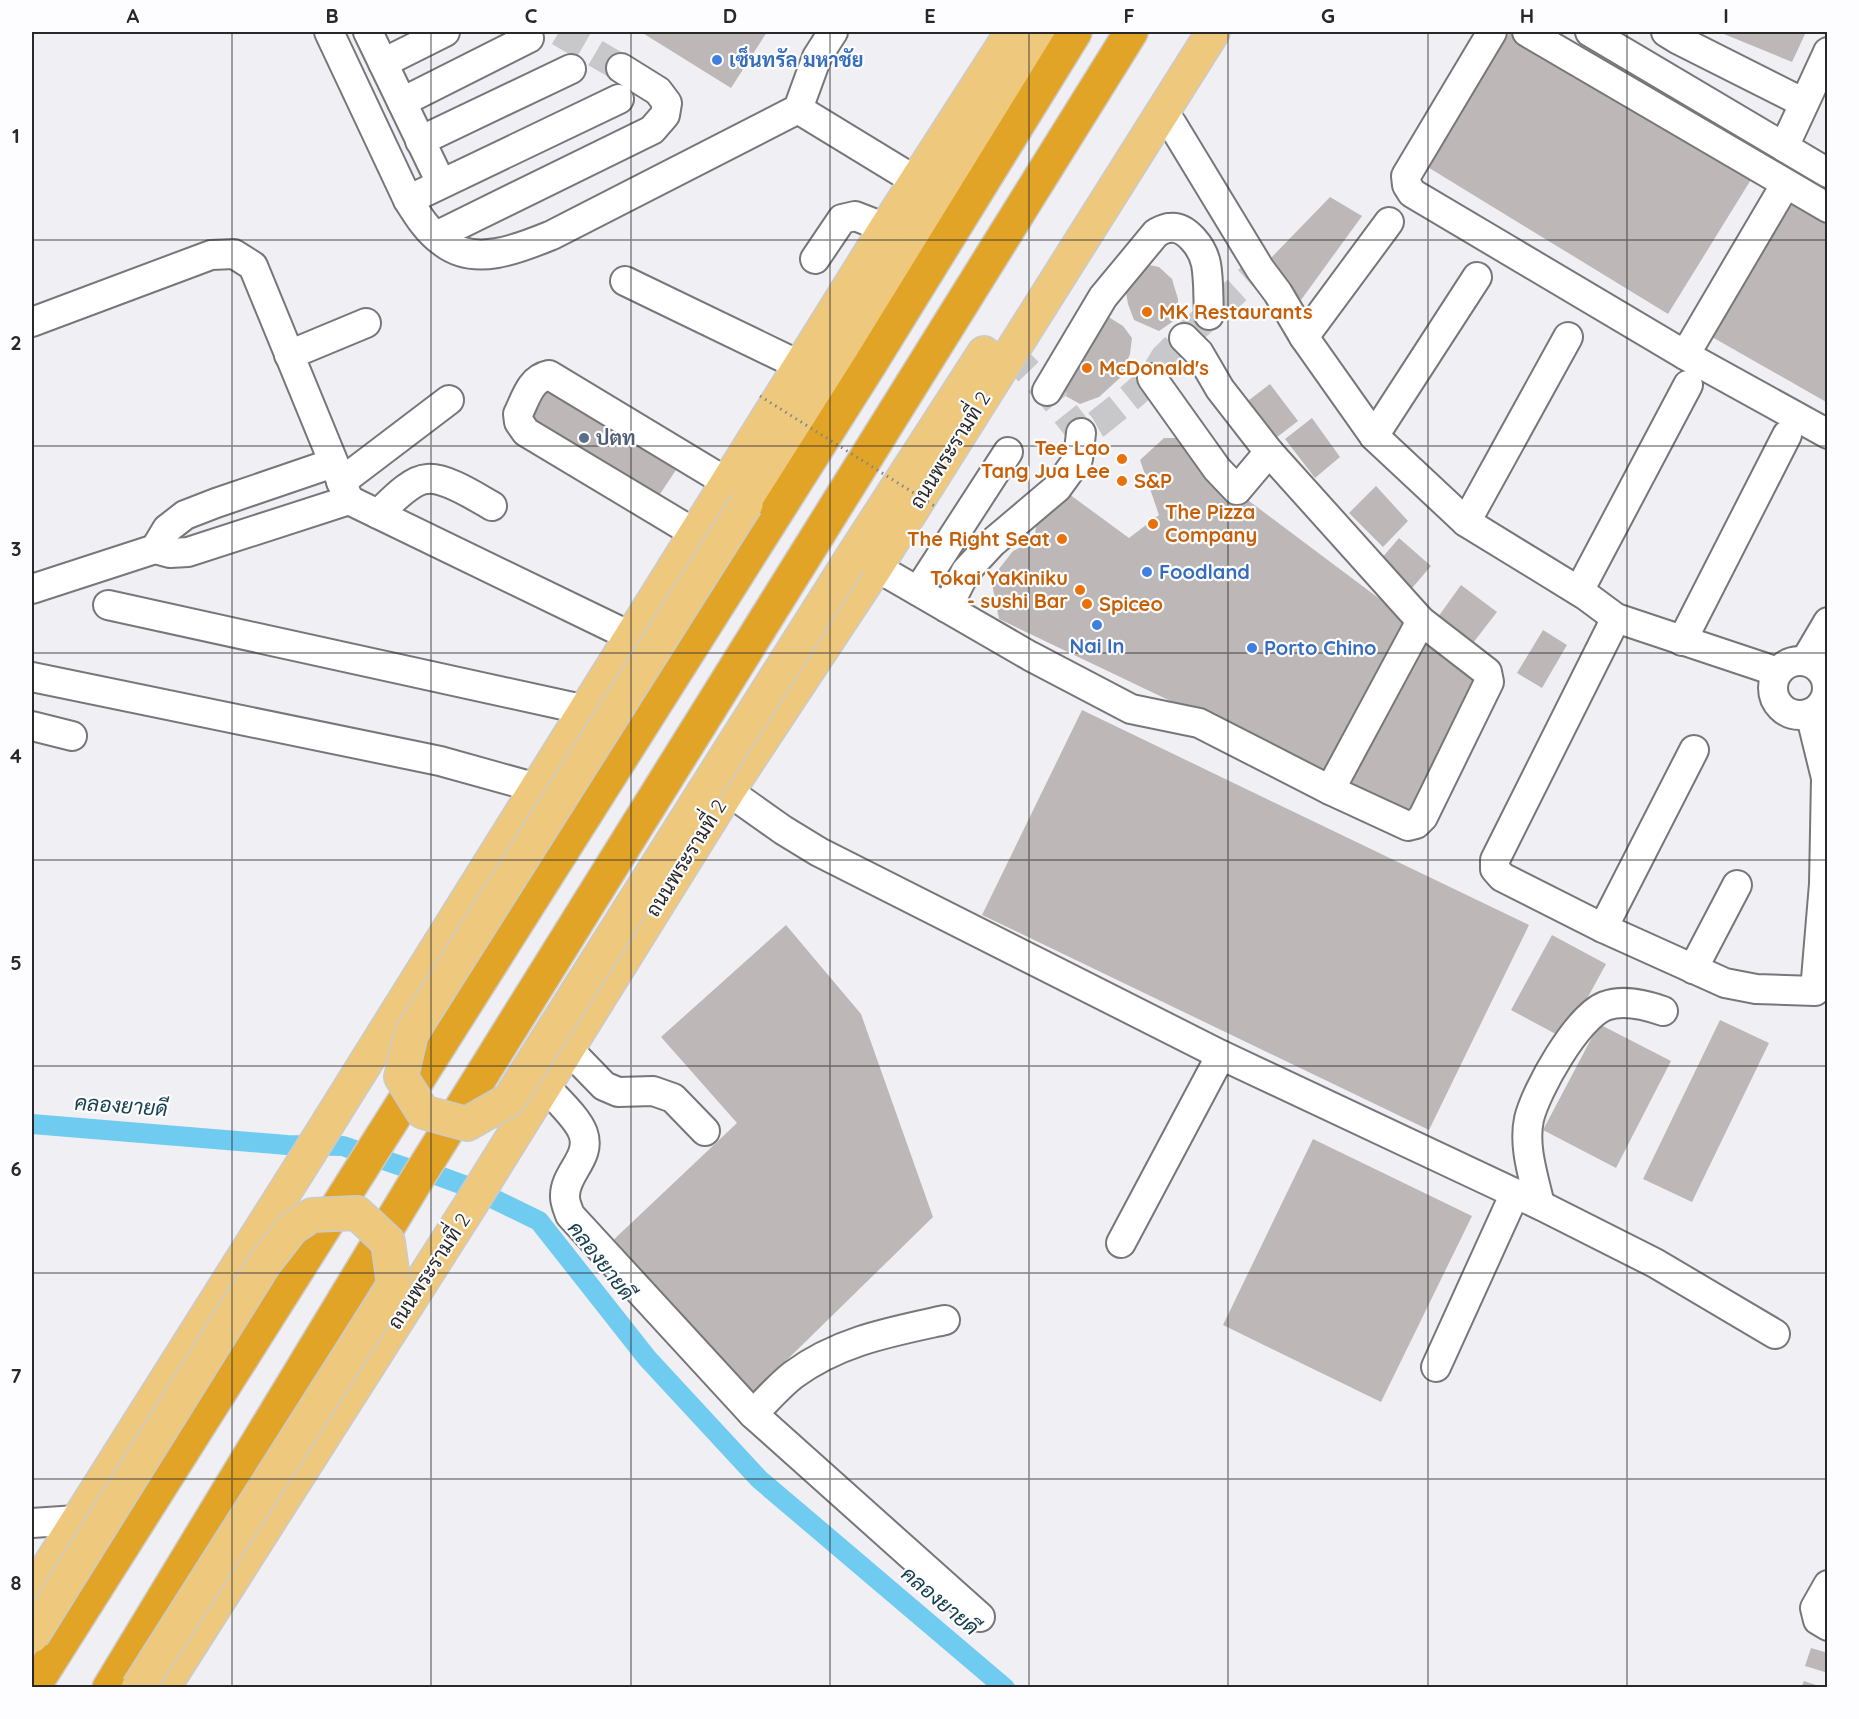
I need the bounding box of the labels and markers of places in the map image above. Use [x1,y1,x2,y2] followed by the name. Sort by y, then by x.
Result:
[729,46,863,72] place label: เซ็นทรัล มหาชัย
[710,53,724,67] marker: เซ็นทรัล มหาชัย
[1159,299,1313,324] place label: MK Restaurants
[1140,305,1154,319] marker: MK Restaurants
[1099,355,1209,380] place label: McDonald's
[1080,361,1094,375] marker: McDonald's
[596,425,636,450] place label: ปตท
[577,431,591,445] marker: ปตท
[981,435,1110,483] place label: Tee Lao Tang Jua Lee
[1115,452,1129,466] marker: Tee Lao Tang Jua Lee
[1134,468,1172,493] place label: S&P
[1115,474,1129,488] marker: S&P
[1165,499,1257,547] place label: The Pizza Company
[1146,517,1160,531] marker: The Pizza Company
[907,526,1050,551] place label: The Right Seat
[1055,532,1069,546] marker: The Right Seat
[1159,559,1250,584] place label: Foodland
[930,565,1068,613] place label: Tokai YaKiniku - sushi Bar
[1140,565,1154,579] marker: Foodland
[1073,583,1087,597] marker: Tokai YaKiniku - sushi Bar
[1099,591,1163,616] place label: Spiceo
[1080,597,1094,611] marker: Spiceo
[1090,618,1104,632] marker: Nai In
[1070,633,1125,658] place label: Nai In
[1264,635,1377,660] place label: Porto Chino
[1245,641,1259,655] marker: Porto Chino

